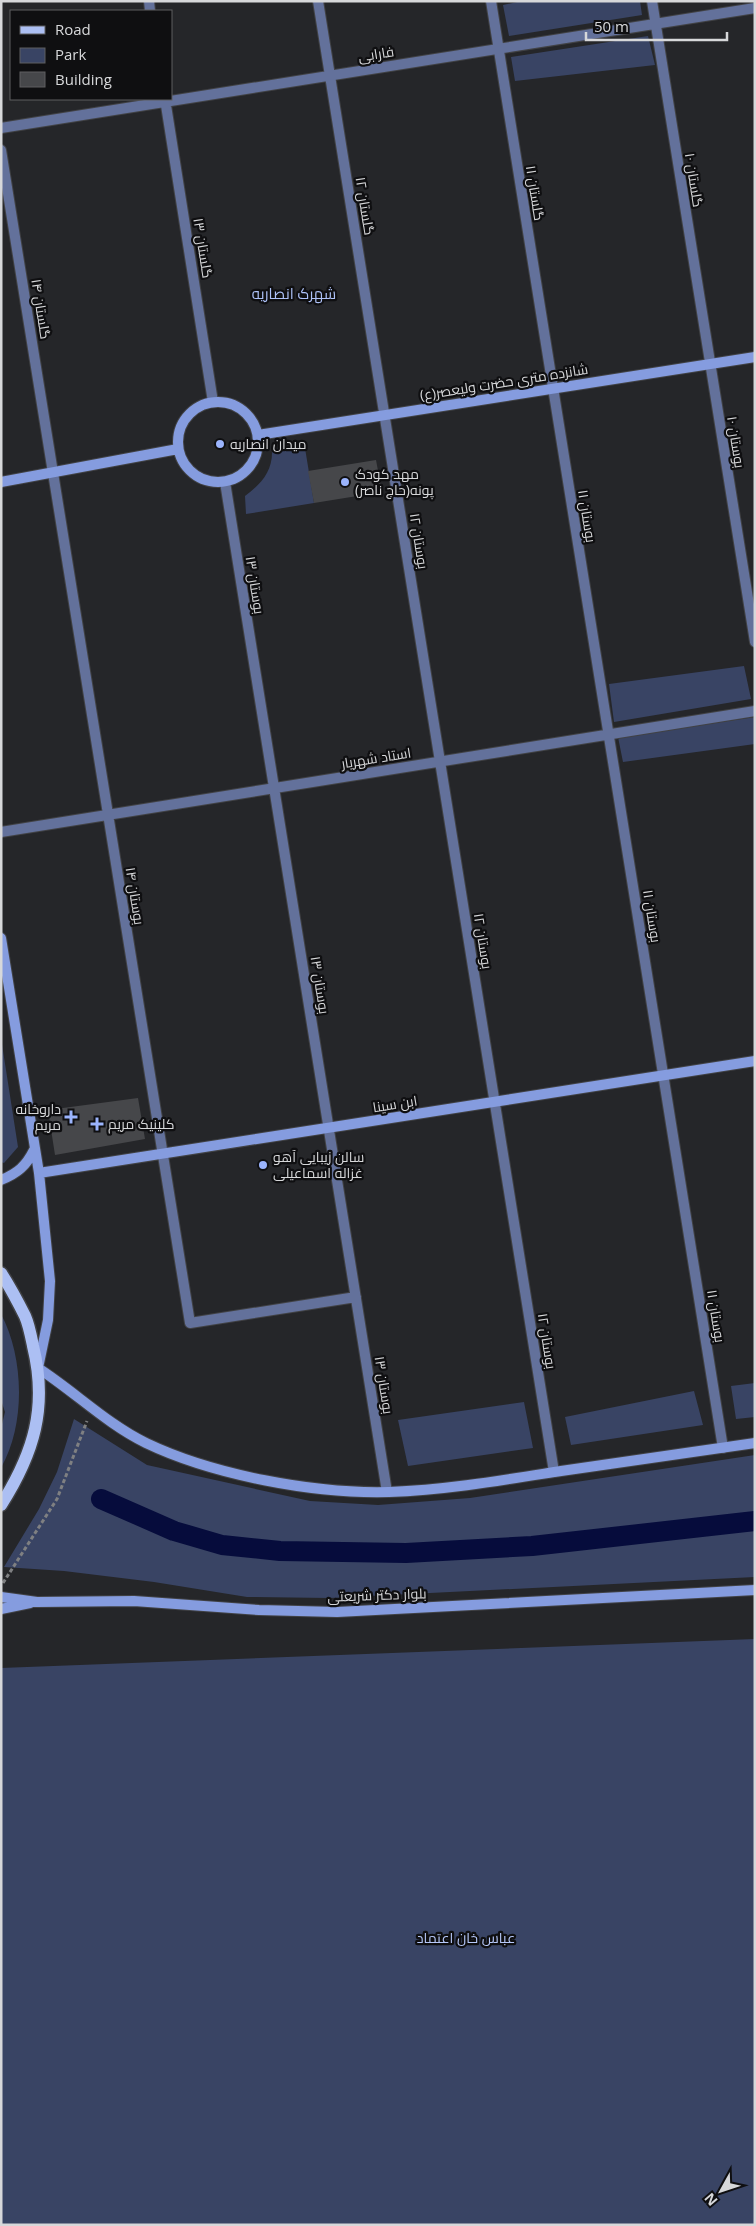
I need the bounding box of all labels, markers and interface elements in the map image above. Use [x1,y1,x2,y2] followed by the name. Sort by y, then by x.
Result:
[10,10,172,100] legend
[586,10,727,42] scale bar
[594,16,629,36] text: 50 m
[55,19,91,39] text: Road
[357,41,395,66] street label: فارابی
[55,44,86,64] text: Park
[55,69,112,89] text: Building
[681,151,708,208] street label: گلستان ۱۰
[522,164,549,222] street label: گلستان ۱۱
[352,175,379,236] street label: گلستان ۱۲
[189,216,218,279] street label: گلستان ۱۳
[27,277,56,340] street label: گلستان ۱۴
[252,283,336,304] district label: شهرک انصاریه
[418,359,589,404] street label: شانزده متری حضرت ولیعصر(ع)
[723,415,750,469] street label: بوستان ۱۰
[230,434,306,453] place label: میدان انصاریه
[214,438,226,450] marker: میدان انصاریه
[355,464,434,500] place label: مهد کودک پونه(حاج ناصر)
[339,476,351,488] marker: مهد کودک پونه(حاج ناصر)
[574,488,601,544] street label: بوستان ۱۱
[406,512,433,570] street label: بوستان ۱۲
[242,555,269,615] street label: بوستان ۱۳
[339,743,412,773] street label: استاد شهریار
[122,866,149,926] street label: بوستان ۱۴
[639,888,666,944] street label: بوستان ۱۱
[470,912,497,970] street label: بوستان ۱۲
[307,955,334,1015] street label: بوستان ۱۳
[371,1091,419,1116] street label: ابن سینا
[15,1099,61,1135] place label: داروخانه مریم
[65,1111,77,1123] marker: داروخانه مریم
[108,1114,175,1134] place label: کلینیک مریم
[90,1117,104,1131] marker: کلینیک مریم
[273,1147,364,1182] place label: سالن زیبایی آهو غزاله اسماعیلی
[257,1159,269,1171] marker: سالن زیبایی آهو غزاله اسماعیلی
[703,1288,730,1344] street label: بوستان ۱۱
[534,1312,561,1370] street label: بوستان ۱۲
[371,1355,398,1415] street label: بوستان ۱۳
[327,1583,427,1606] street label: بلوار دکتر شریعتی
[417,1928,515,1947] park label: عباس خان اعتماد
[696,2166,746,2216] north arrow
[700,2189,722,2210] text: N

